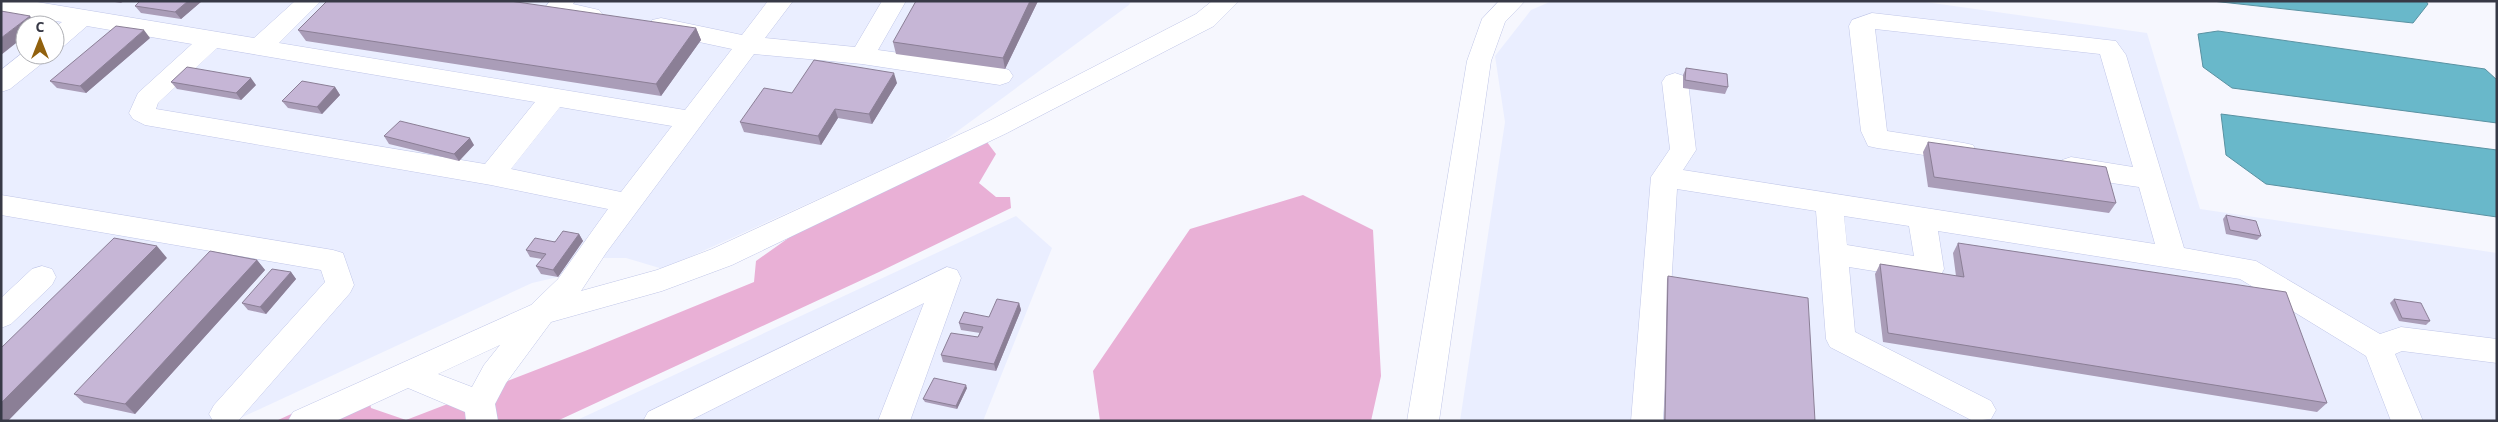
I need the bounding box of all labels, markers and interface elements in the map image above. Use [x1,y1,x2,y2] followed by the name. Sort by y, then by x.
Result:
[15,15,65,65] north arrow
[36,17,45,36] text: С

